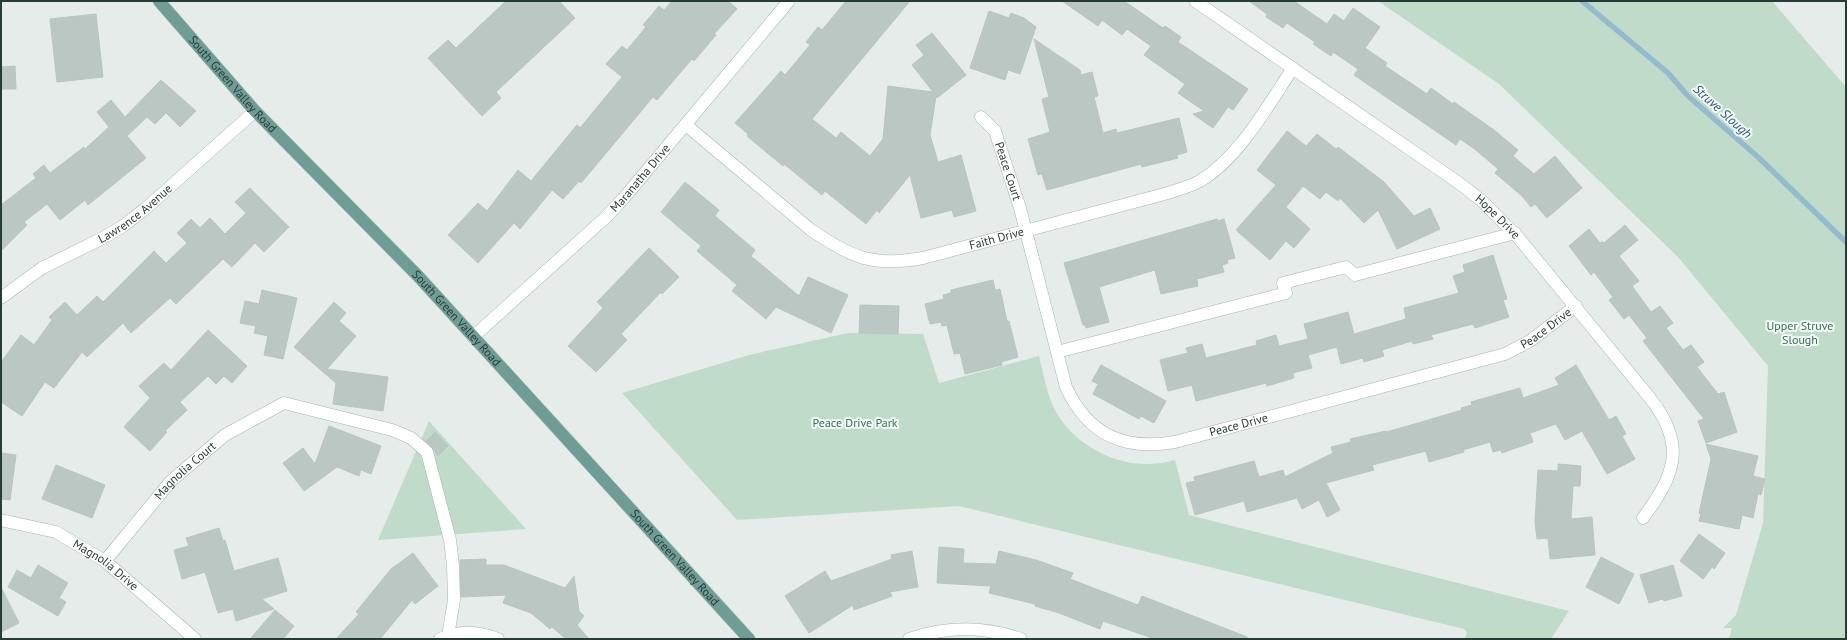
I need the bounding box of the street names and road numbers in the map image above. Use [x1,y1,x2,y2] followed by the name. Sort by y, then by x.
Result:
[186,32,280,135] street label: South Green Valley Road
[992,140,1025,202] street label: Peace Court
[607,141,673,215] street label: Maranatha Drive
[96,181,175,246] street label: Lawrence Avenue
[1473,191,1524,242] street label: Hope Drive
[967,224,1025,252] street label: Faith Drive
[409,267,504,369] street label: South Green Valley Road
[1518,304,1574,352] street label: Peace Drive
[1208,410,1269,439] street label: Peace Drive
[151,438,219,502] street label: Magnolia Court
[627,506,723,608] street label: South Green Valley Road
[70,536,142,594] street label: Magnolia Drive

